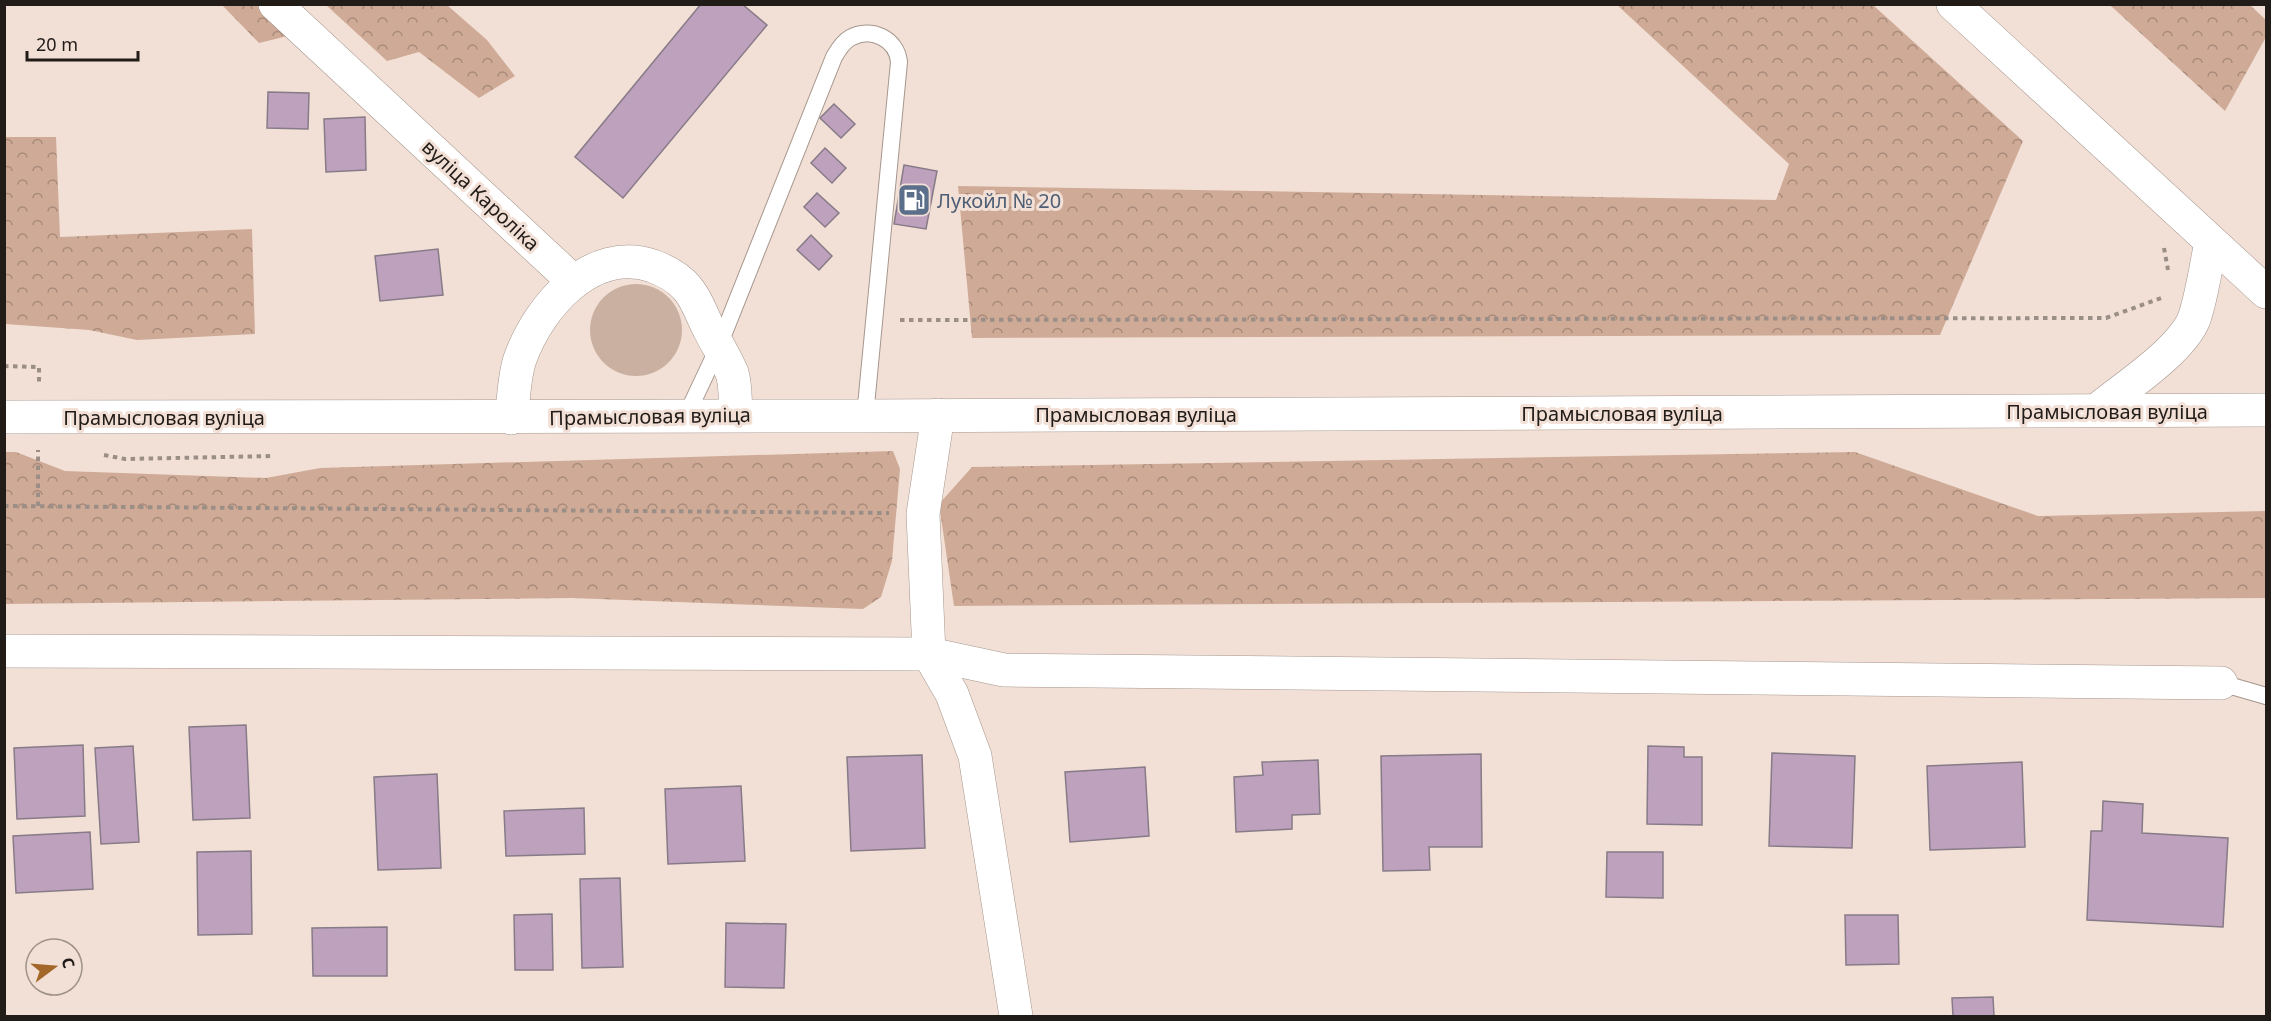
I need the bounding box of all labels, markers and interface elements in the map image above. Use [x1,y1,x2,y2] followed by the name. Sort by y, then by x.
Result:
[27,24,138,62] scale bar
[36,32,78,56] text: 20 m
[416,133,546,257] street label: вуліца Кароліка
[896,182,932,218] fuel station icon: Лукойл № 20
[937,187,1061,214] place label: Лукойл № 20
[2006,398,2208,425] street label: Прамысловая вуліца
[1521,400,1723,427] street label: Прамысловая вуліца
[549,401,751,431] street label: Прамысловая вуліца
[1035,401,1237,428] street label: Прамысловая вуліца
[63,404,265,431] street label: Прамысловая вуліца
[24,937,84,997] north arrow
[56,955,80,971] text: С

